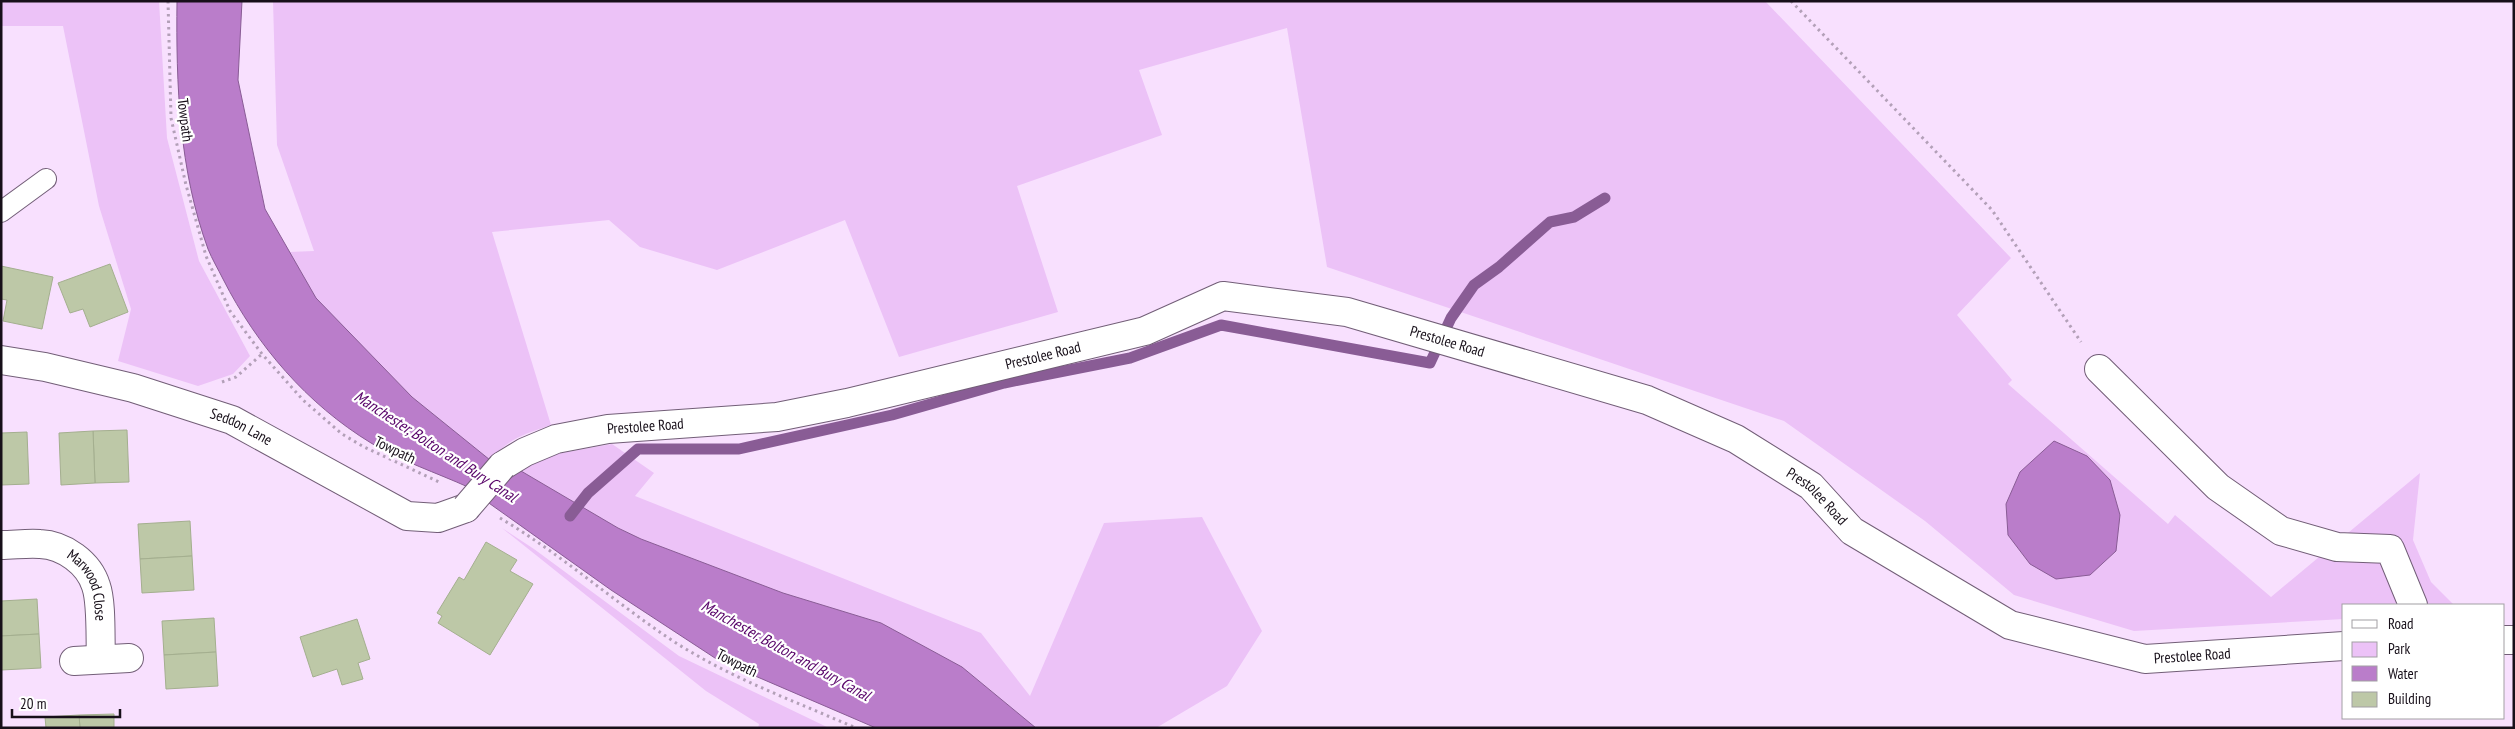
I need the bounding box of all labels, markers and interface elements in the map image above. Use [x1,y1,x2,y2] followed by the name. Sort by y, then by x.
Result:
[173,97,198,143] street label: Towpath
[1408,321,1487,361] street label: Prestolee Road
[1003,337,1083,373] street label: Prestolee Road
[351,386,522,507] water label: Manchester, Bolton and Bury Canal
[208,404,276,449] street label: Seddon Lane
[606,414,684,438] street label: Prestolee Road
[371,431,419,468] street label: Towpath
[1783,463,1852,529] street label: Prestolee Road
[64,545,110,621] street label: Marwood Close
[698,595,875,705] water label: Manchester, Bolton and Bury Canal
[2342,604,2505,719] legend
[2388,614,2414,633] text: Road
[2388,639,2410,658] text: Park
[2153,643,2231,667] street label: Prestolee Road
[713,644,761,681] street label: Towpath
[2388,664,2419,683] text: Water
[12,686,120,718] scale bar
[2388,689,2431,708] text: Building
[20,694,46,713] text: 20 m

